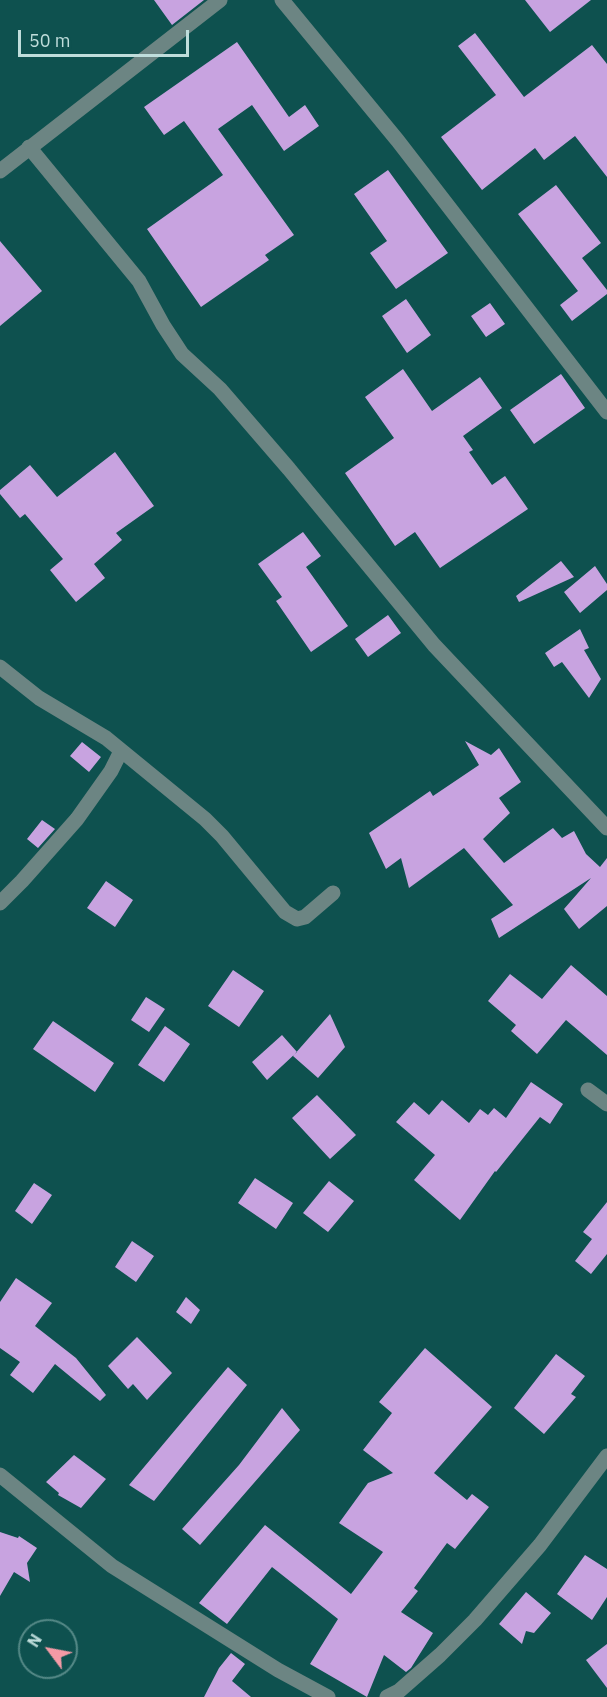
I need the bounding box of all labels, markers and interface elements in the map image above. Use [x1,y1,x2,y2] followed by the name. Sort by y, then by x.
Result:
[21,18,192,56] scale bar
[29,29,71,52] text: 50 m
[18,1619,78,1679] north arrow
[23,1630,46,1651] text: N

